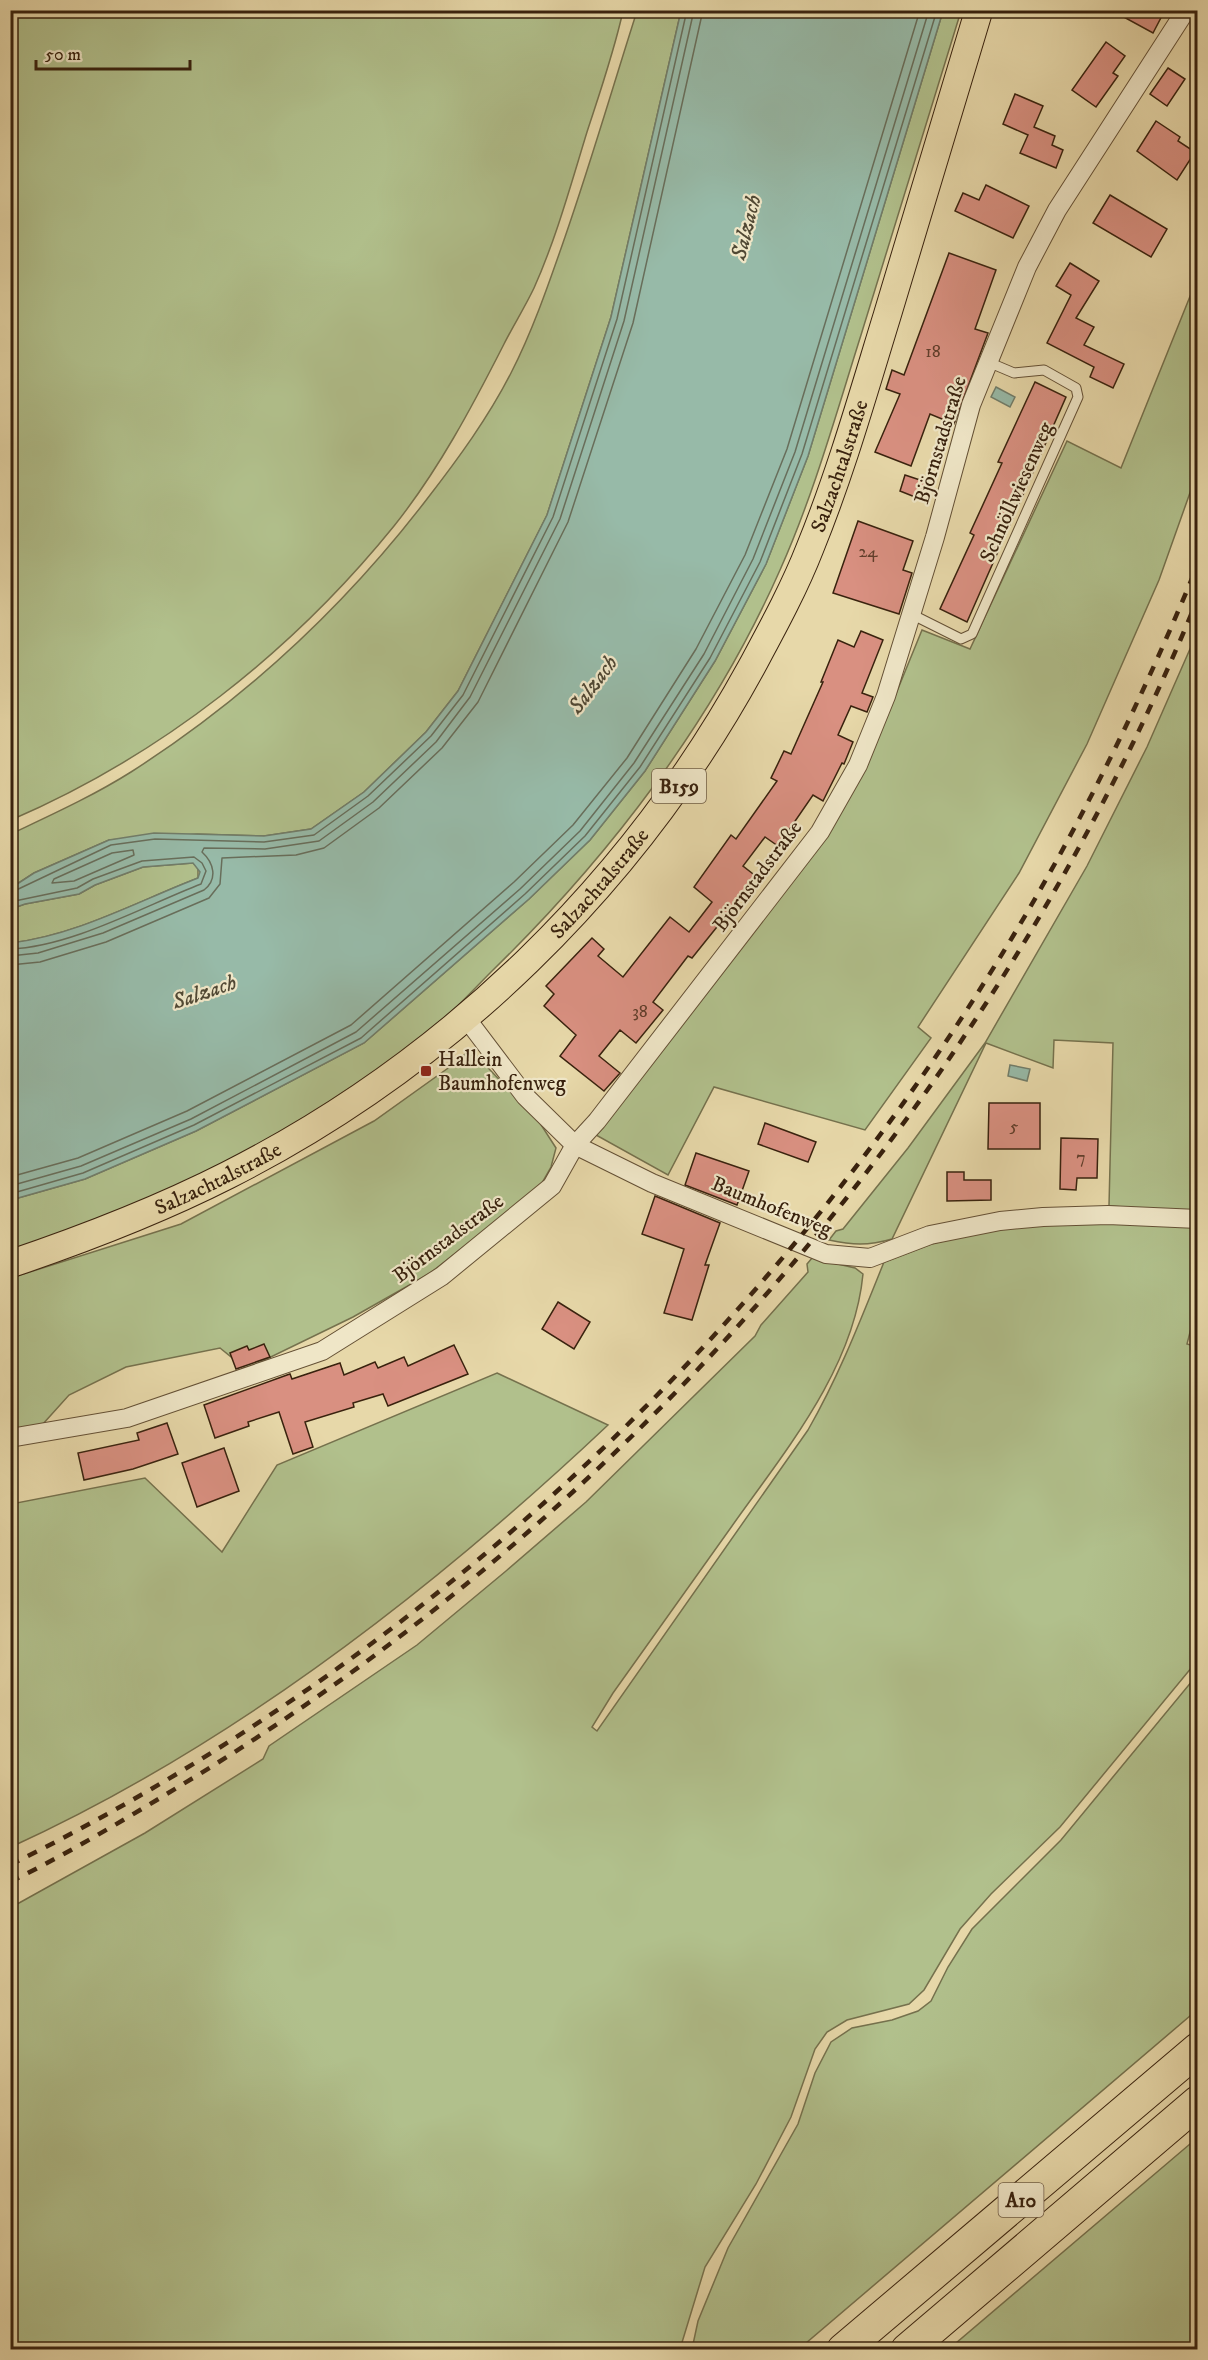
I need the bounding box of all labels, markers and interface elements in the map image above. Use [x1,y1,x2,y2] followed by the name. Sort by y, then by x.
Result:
[36,33,190,71] scale bar
[45,44,81,66] text: 50 m
[725,192,768,264] water label: Salzach
[925,341,941,363] house number: 18
[909,373,973,507] street label: Björnstadstraße
[806,397,875,536] street label: Salzachtalstraße
[974,417,1060,567] street label: Schnöllwiesenweg
[858,541,878,563] house number: 24
[562,650,624,720] water label: Salzach
[652,769,706,803] road number: B159
[708,816,808,937] street label: Björnstadstraße
[545,823,655,945] street label: Salzachtalstraße
[168,969,240,1016] water label: Salzach
[632,1001,648,1023] house number: 38
[438,1047,567,1097] place label: Hallein Baumhofenweg
[419,1064,433,1078] marker: Hallein Baumhofenweg
[1010,1116,1019,1138] house number: 5
[151,1137,287,1222] street label: Salzachtalstraße
[1076,1147,1086,1169] house number: 7
[708,1171,836,1243] street label: Baumhofenweg
[388,1188,509,1289] street label: Björnstadstraße
[998,2183,1044,2217] road number: A10

